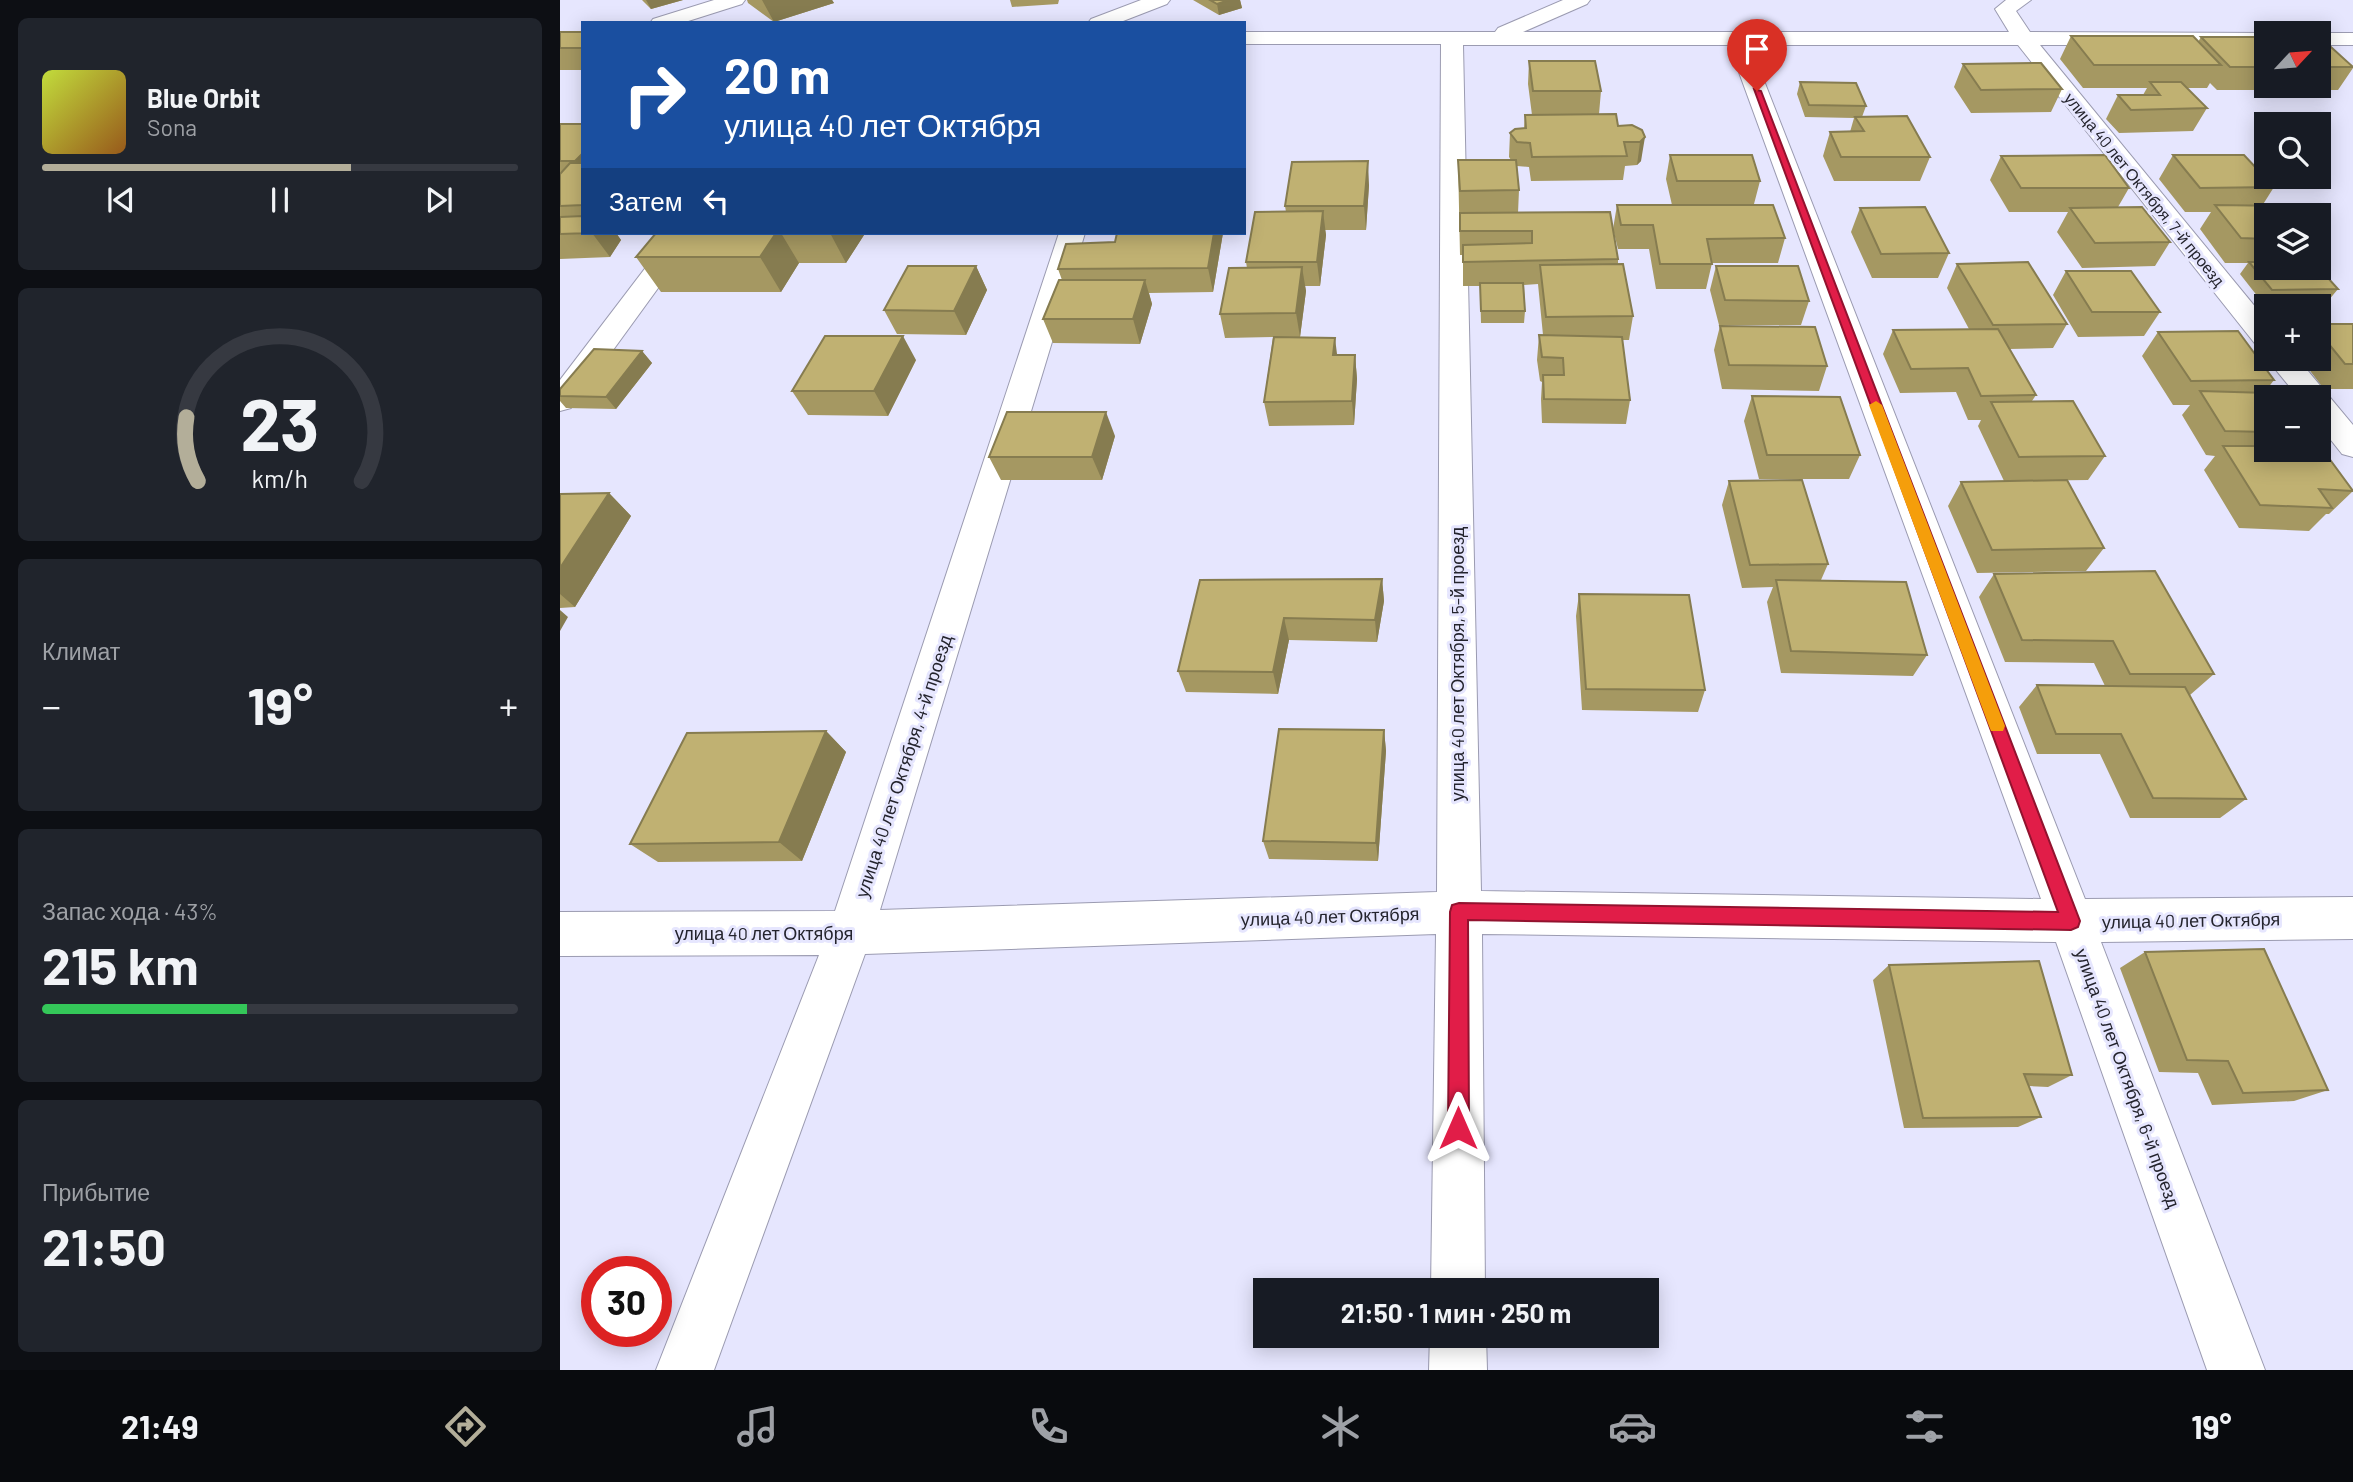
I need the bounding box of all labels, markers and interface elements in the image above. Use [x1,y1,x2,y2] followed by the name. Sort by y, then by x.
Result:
[1727,19,1787,91] pin
[2254,21,2331,98] north arrow
[2254,21,2331,462] map controls
[1738,30,1776,68] icon: arrive
[724,45,830,104] text: 20 m
[609,49,700,140] icon: right
[147,82,260,113] text: Blue Orbit
[2061,88,2229,290] street label: улица 40 лет Октября, 7-й проезд
[724,105,1041,143] text: улица 40 лет Октября
[2254,112,2331,189] button: search
[147,113,197,141] text: Sona
[102,181,140,219] icon: previous
[261,181,299,219] icon: pause
[420,181,458,219] icon: next
[697,182,735,220] icon: left
[609,185,683,216] text: Затем
[2254,203,2331,280] button: layers
[2254,294,2331,371] button: +
[240,378,320,466] text: 23
[2254,385,2331,462] button: −
[252,462,308,492] text: km/h
[1446,526,1468,801] street label: улица 40 лет Октября, 5-й проезд
[850,631,956,900] street label: улица 40 лет Октября, 4-й проезд
[42,637,120,665] text: Климат
[247,673,313,735] text: 19°
[42,682,61,728] text: −
[499,682,518,728] text: +
[42,897,218,925] text: Запас хода · 43%
[1240,902,1420,930] street label: улица 40 лет Октября
[2102,907,2280,933] street label: улица 40 лет Октября
[675,922,853,944] street label: улица 40 лет Октября
[42,933,199,995] text: 215 km
[2071,945,2185,1211] street label: улица 40 лет Октября, 6-й проезд
[1421,1091,1495,1165] position arrow
[42,1178,150,1206] text: Прибытие
[42,1214,166,1276] text: 21:50
[581,1256,672,1347] speed limit sign: 30
[1341,1297,1571,1328] text: 21:50 · 1 мин · 250 m
[441,1402,490,1451] icon: directions
[733,1402,782,1451] icon: music
[1024,1402,1073,1451] icon: phone
[1316,1402,1365,1451] icon: climate
[1608,1402,1657,1451] icon: car
[1900,1402,1949,1451] icon: filters
[121,1407,198,1445] text: 21:49
[2191,1407,2232,1445] text: 19°

